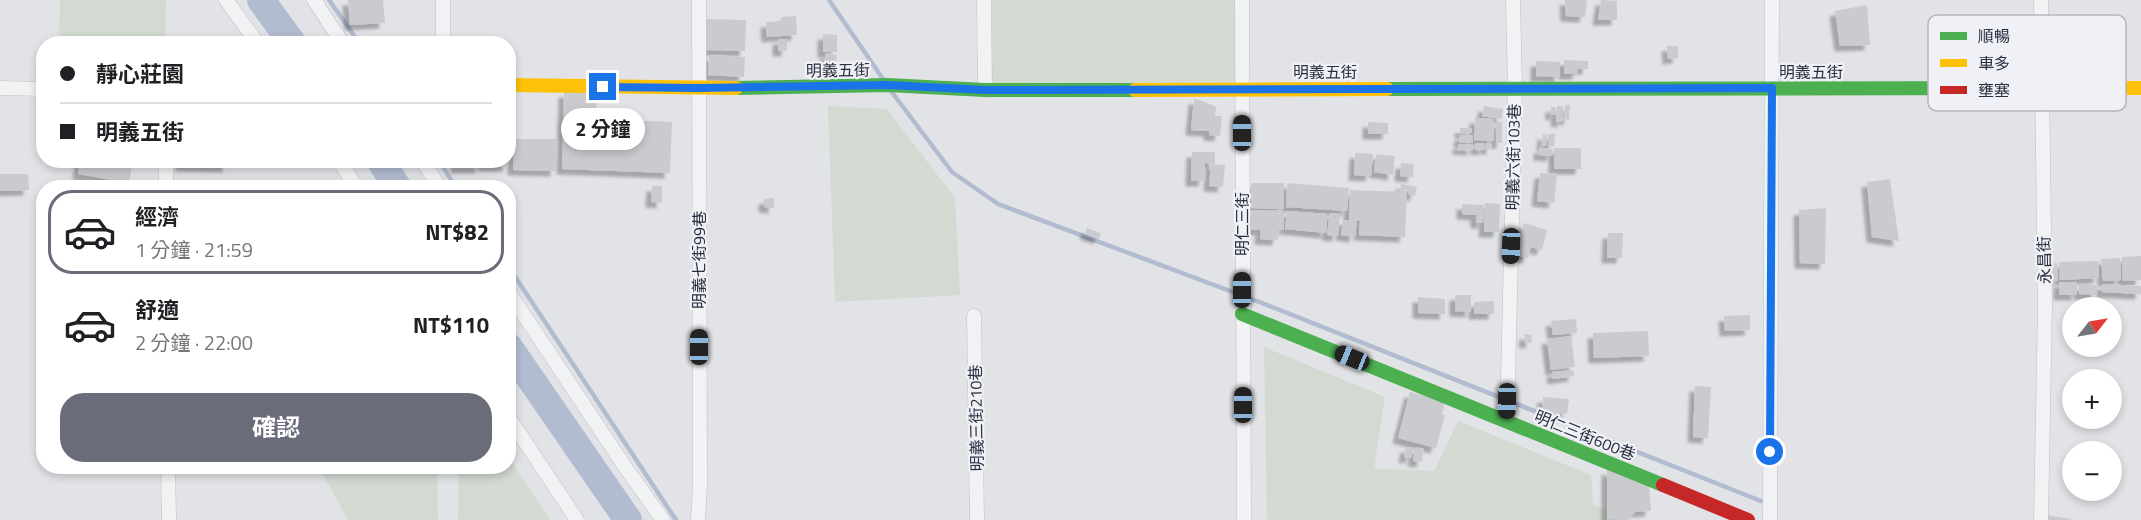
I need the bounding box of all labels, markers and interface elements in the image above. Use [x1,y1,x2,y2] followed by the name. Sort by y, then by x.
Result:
[1928,15,2126,111] legend
[1978,24,2010,48] text: 順暢
[1978,51,2010,75] text: 車多
[96,57,184,91] text: 靜心莊園
[806,57,870,83] street label: 明義五街
[1293,60,1357,84] street label: 明義五街
[1779,60,1843,84] street label: 明義五街
[589,73,616,100] route end
[1978,78,2010,102] text: 壅塞
[1500,103,1526,211] street label: 明義六街103巷
[561,108,645,150] callout: 2 分鐘
[575,113,631,144] text: 2 分鐘
[96,115,184,149] text: 明義五街
[1233,115,1251,151] car
[1230,192,1254,256] street label: 明仁三街
[135,200,179,234] text: 經濟
[63,205,117,259] icon: car
[687,211,711,309] street label: 明義七街99巷
[425,215,489,249] text: NT$82
[1501,228,1521,264] car
[135,234,253,265] text: 1 分鐘 · 21:59
[2032,236,2056,284] street label: 永昌街
[1233,272,1251,308] car
[135,293,179,327] text: 舒適
[2062,297,2122,357] north arrow
[2062,297,2122,501] map controls
[63,298,117,352] icon: car
[413,308,489,342] text: NT$110
[135,327,253,358] text: 2 分鐘 · 22:00
[690,329,708,365] car
[1332,343,1372,373] car
[963,364,989,472] street label: 明義三街210巷
[2062,369,2122,429] button: +
[1498,383,1516,419] car
[1234,387,1252,423] car
[60,393,492,462] button: 確認
[1531,404,1639,466] street label: 明仁三街600巷
[1756,438,1783,465] route start
[2062,441,2122,501] button: −

